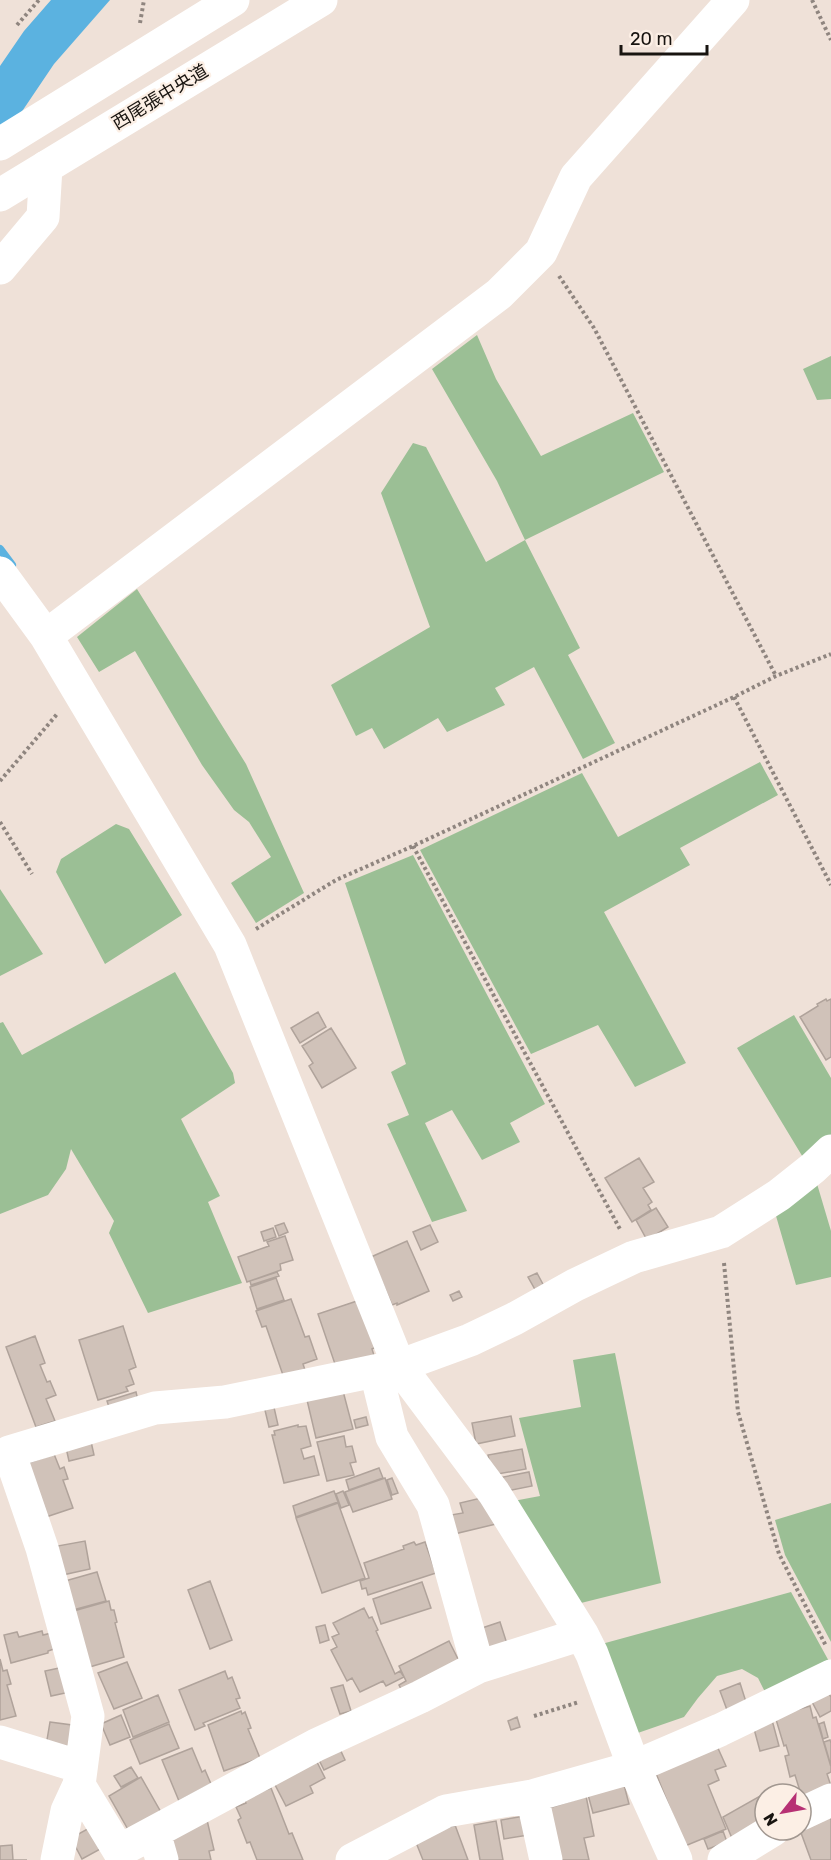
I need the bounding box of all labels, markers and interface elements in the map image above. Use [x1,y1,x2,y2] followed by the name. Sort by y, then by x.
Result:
[621,18,706,56] scale bar
[630,28,672,50] text: 20 m
[108,60,212,134] street label: 西尾張中央道
[753,1782,813,1842] north arrow
[759,1810,782,1829] text: N

